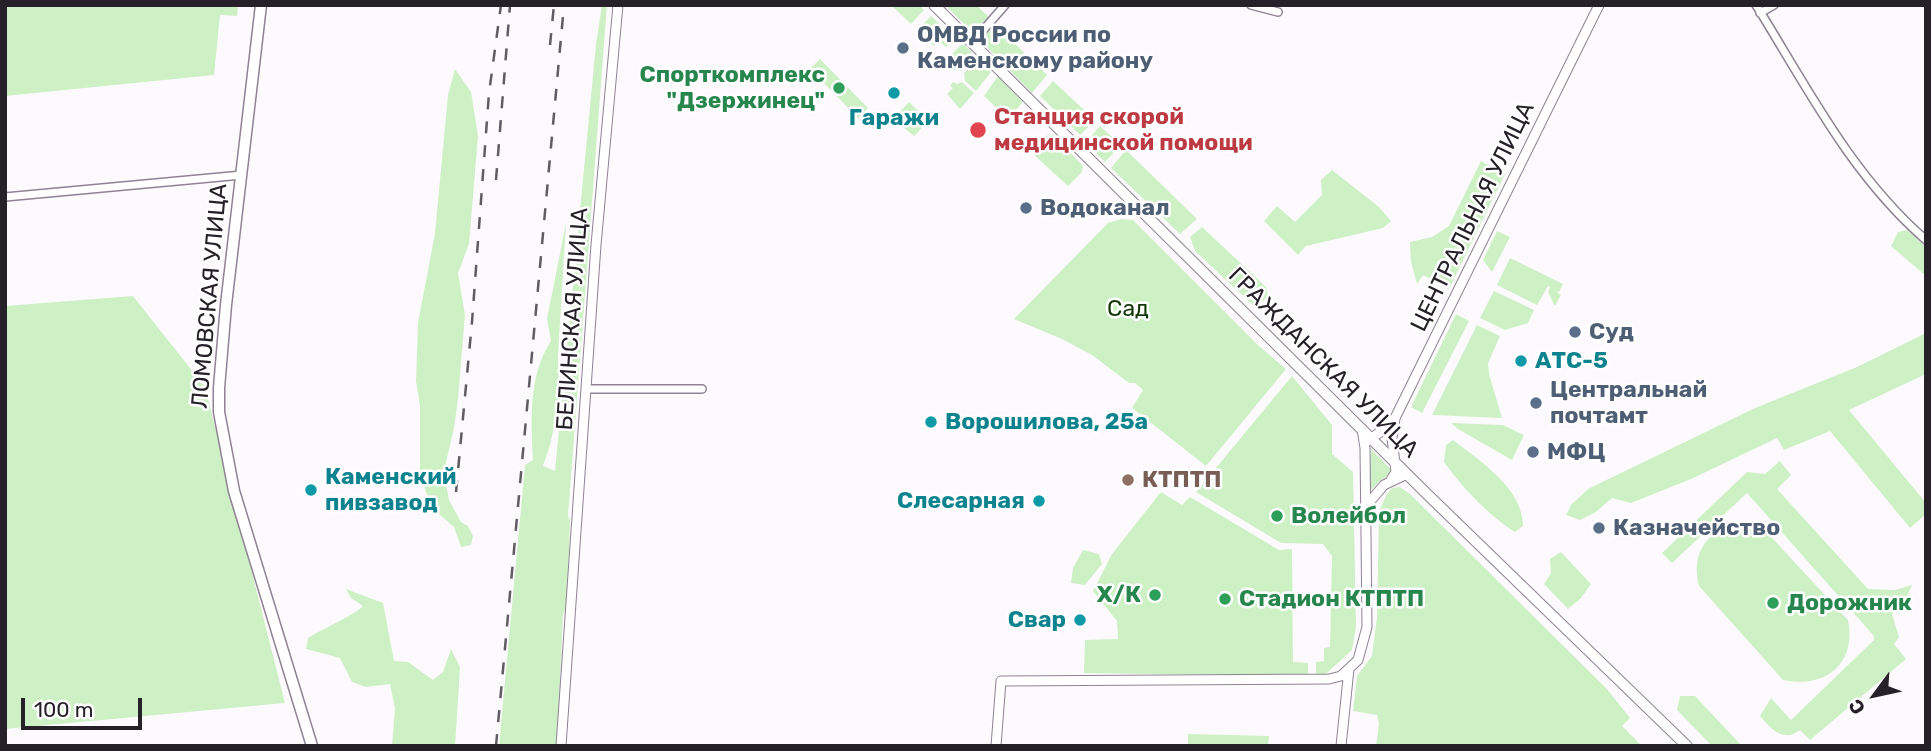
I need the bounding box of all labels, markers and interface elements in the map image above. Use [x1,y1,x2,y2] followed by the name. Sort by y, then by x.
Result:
[917,21,1153,75] place label: ОМВД России по Каменскому району
[895,40,911,56] marker: ОМВД России по Каменскому району
[640,61,825,115] place label: Спорткомплекс "Дзержинец"
[831,80,847,96] marker: Спорткомплекс "Дзержинец"
[886,85,902,101] marker: Гаражи
[1405,98,1541,336] street label: ЦЕНТРАЛЬНАЯ УЛИЦА
[994,103,1253,157] place label: Станция скорой медицинской помощи
[849,104,939,132] place label: Гаражи
[968,120,988,140] marker: Станция скорой медицинской помощи
[186,182,234,410] street label: ЛОМОВСКАЯ УЛИЦА
[1040,194,1170,222] place label: Водоканал
[1018,200,1034,216] marker: Водоканал
[551,207,595,431] street label: БЕЛИНСКАЯ УЛИЦА
[1222,262,1424,464] street label: ГРАЖДАНСКАЯ УЛИЦА
[1107,295,1149,323] park label: Сад
[1589,318,1634,346] place label: Суд
[1567,324,1583,340] marker: Суд
[1535,347,1608,375] place label: АТС-5
[1513,353,1529,369] marker: АТС-5
[1550,376,1707,430] place label: Центральнай почтамт
[1528,395,1544,411] marker: Центральнай почтамт
[945,408,1148,436] place label: Ворошилова, 25а
[923,414,939,430] marker: Ворошилова, 25а
[1547,438,1605,466] place label: МФЦ
[1525,444,1541,460] marker: МФЦ
[325,463,457,517] place label: Каменский пивзавод
[1142,466,1221,494] place label: КТПТП
[1120,472,1136,488] marker: КТПТП
[303,482,319,498] marker: Каменский пивзавод
[897,487,1025,515] place label: Слесарная
[1031,493,1047,509] marker: Слесарная
[1291,502,1406,530] place label: Волейбол
[1269,508,1285,524] marker: Волейбол
[1613,514,1780,542] place label: Казначейство
[1591,520,1607,536] marker: Казначейство
[1097,581,1141,609] place label: Х/К
[1239,585,1424,613] place label: Стадион КТПТП
[1147,587,1163,603] marker: Х/К
[1787,589,1912,617] place label: Дорожник
[1217,591,1233,607] marker: Стадион КТПТП
[1765,595,1781,611] marker: Дорожник
[1008,606,1066,634] place label: Свар
[1072,612,1088,628] marker: Свар
[1840,660,1910,730] north arrow
[24,684,145,728] scale bar
[1844,695,1870,719] text: С
[34,697,93,722] text: 100 m

